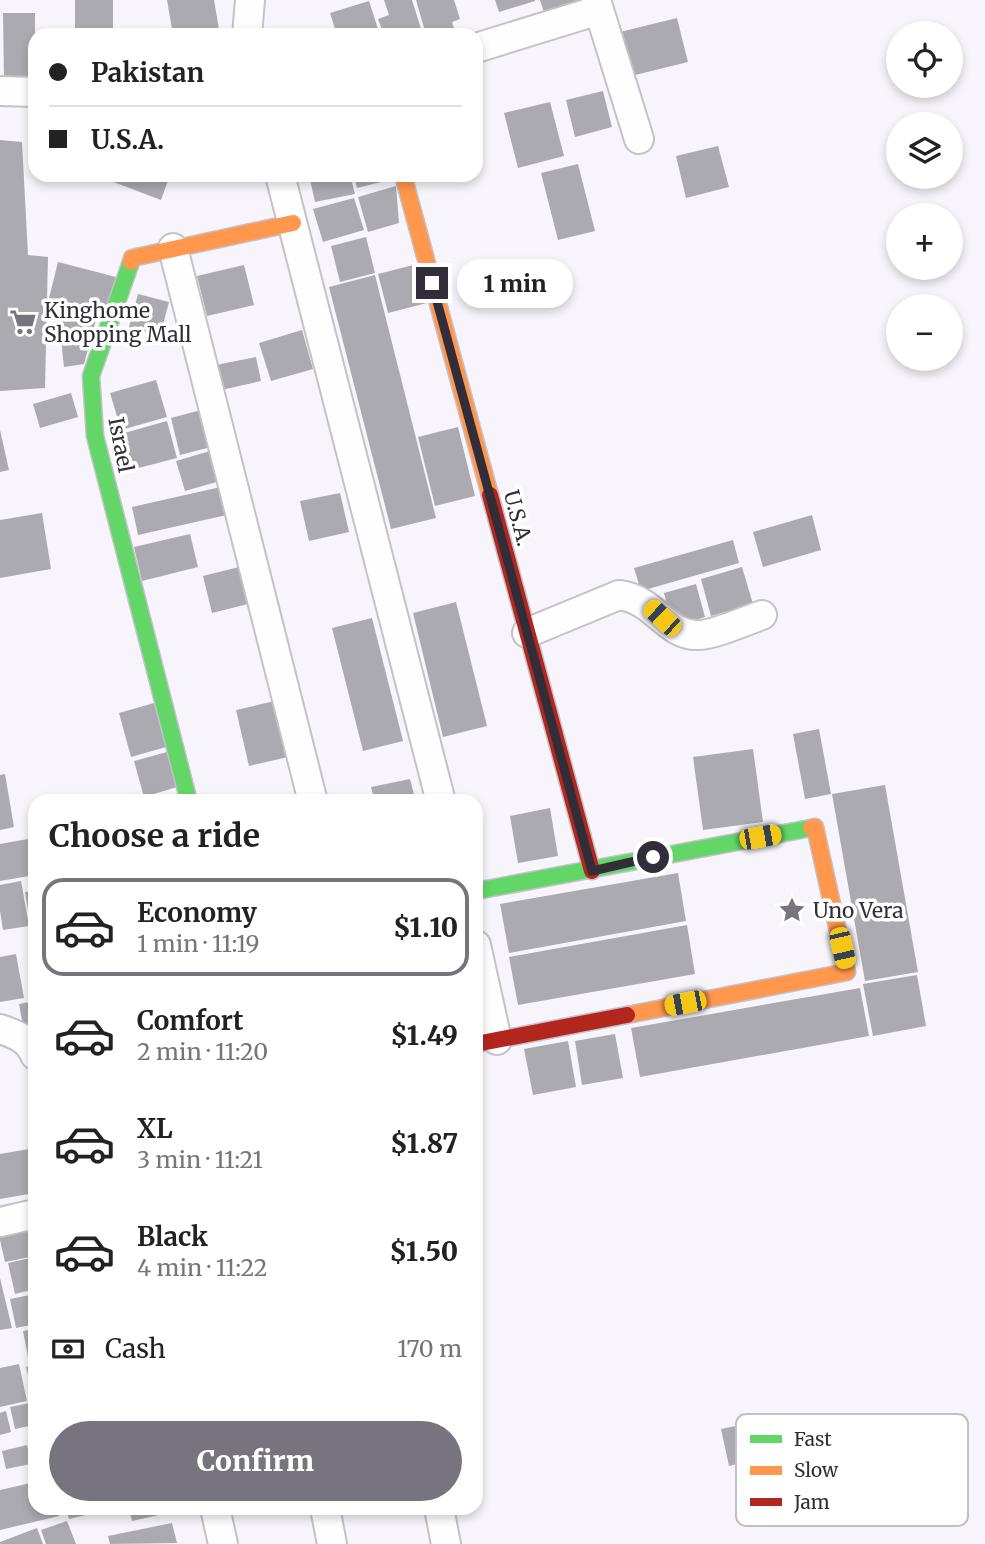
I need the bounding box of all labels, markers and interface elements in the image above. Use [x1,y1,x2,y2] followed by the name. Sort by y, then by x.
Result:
[886,21,963,371] map controls
[886,21,963,98] button: locate
[91,56,204,89] text: Pakistan
[886,112,963,189] button: layers
[91,123,164,156] text: U.S.A.
[886,203,963,280] button: +
[457,258,572,308] callout: 1 min
[416,267,448,299] route end
[483,269,547,298] text: 1 min
[886,294,963,371] button: −
[44,297,192,348] place label: Kinghome Shopping Mall
[8,307,38,337] supermarket icon: Kinghome Shopping Mall
[102,415,140,475] street label: Israel
[498,487,538,549] street label: U.S.A.
[640,596,685,640] car
[49,816,260,856] text: Choose a ride
[738,823,783,851] car
[637,841,669,873] route start
[777,895,807,925] place icon: Uno Vera
[53,896,116,959] icon: car
[137,896,257,929] text: Economy
[813,897,903,924] place label: Uno Vera
[393,911,458,944] text: $1.10
[828,925,857,971] car
[137,929,259,958] text: 1 min · 11:19
[663,989,708,1017] car
[53,1004,116,1067] icon: car
[137,1004,243,1037] text: Comfort
[390,1019,458,1052] text: $1.49
[137,1037,268,1066] text: 2 min · 11:20
[53,1112,116,1175] icon: car
[137,1112,173,1145] text: XL
[390,1127,458,1160] text: $1.87
[137,1145,263,1174] text: 3 min · 11:21
[53,1220,116,1283] icon: car
[137,1220,208,1253] text: Black
[389,1235,458,1268] text: $1.50
[137,1253,267,1282] text: 4 min · 11:22
[49,1330,87,1368] icon: cash
[105,1332,166,1365] text: Cash
[397,1334,462,1363] text: 170 m
[736,1414,968,1526] legend
[49,1421,462,1501] button: Confirm
[794,1427,832,1451] text: Fast
[794,1458,839,1482] text: Slow
[793,1490,830,1514] text: Jam

